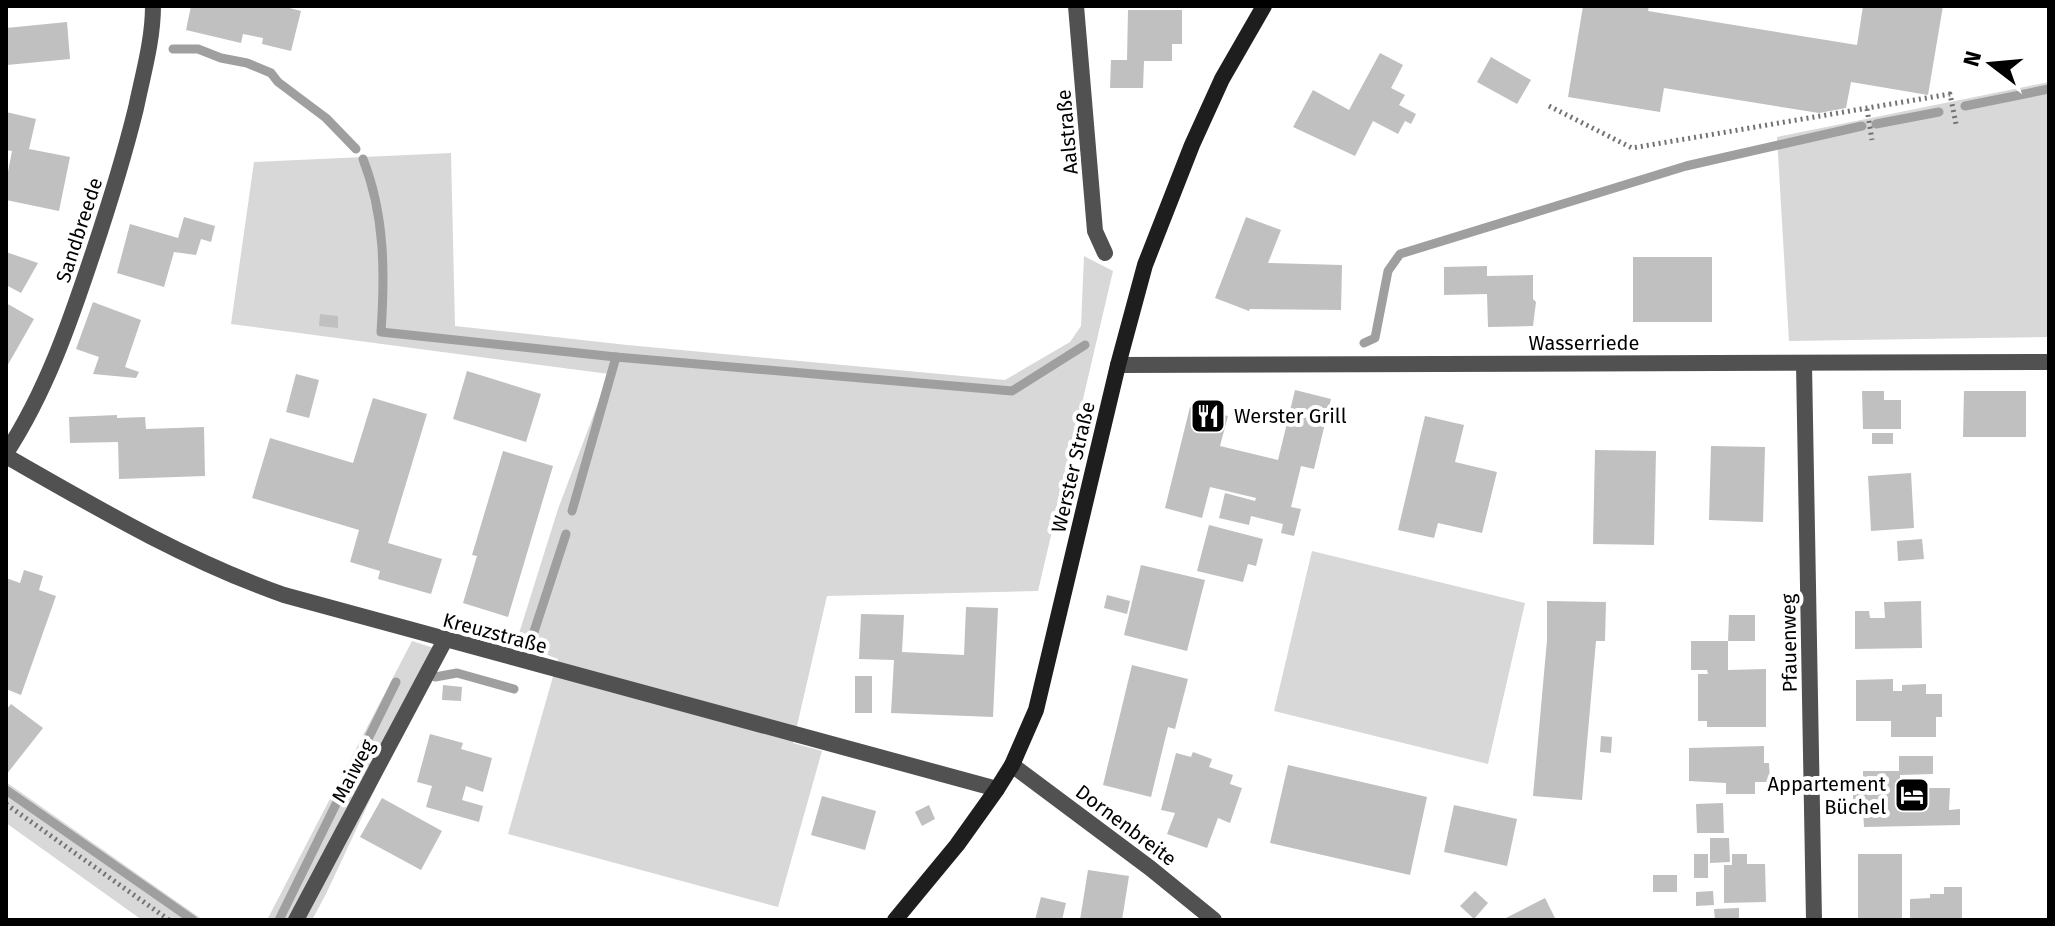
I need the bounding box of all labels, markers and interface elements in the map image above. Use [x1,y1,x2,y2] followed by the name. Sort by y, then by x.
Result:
[1951,24,2031,104] north arrow
[1957,48,1987,69] text: N
[1051,88,1083,176] street label: Aalstraße
[51,174,107,286] street label: Sandbreede
[1529,331,1639,355] street label: Wasserriede
[1189,397,1227,435] restaurant icon: Werster Grill
[1046,399,1100,535] street label: Werster Straße
[1234,404,1347,428] place label: Werster Grill
[1776,593,1802,692] street label: Pfauenweg
[440,608,550,658] street label: Kreuzstraße
[327,735,380,807] street label: Maiweg
[1768,772,1887,819] place label: Appartement Büchel
[1893,776,1931,814] hotel icon: Appartement Büchel
[1071,779,1181,871] street label: Dornenbreite

